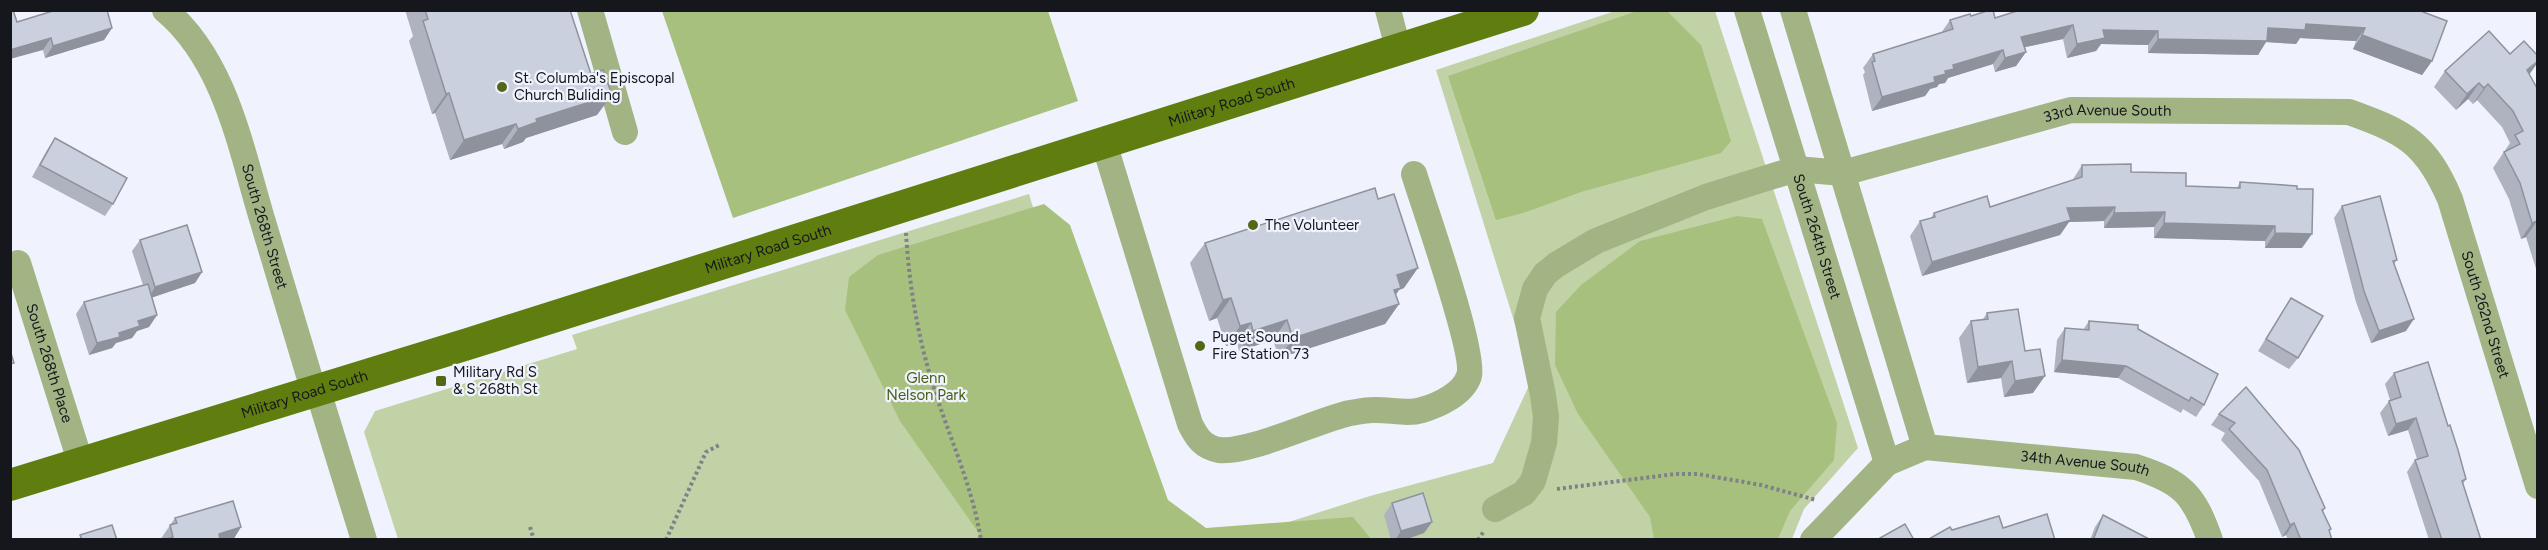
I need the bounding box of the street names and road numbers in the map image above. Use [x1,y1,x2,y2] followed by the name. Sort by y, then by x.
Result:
[1166,74,1297,131] street label: Military Road South
[2041,101,2171,126] street label: 33rd Avenue South
[238,162,292,292] street label: South 268th Street
[1789,172,1845,302] street label: South 264th Street
[703,221,834,277] street label: Military Road South
[2457,249,2514,381] street label: South 262nd Street
[22,301,77,425] street label: South 268th Place
[239,366,370,422] street label: Military Road South
[2020,447,2152,480] street label: 34th Avenue South

